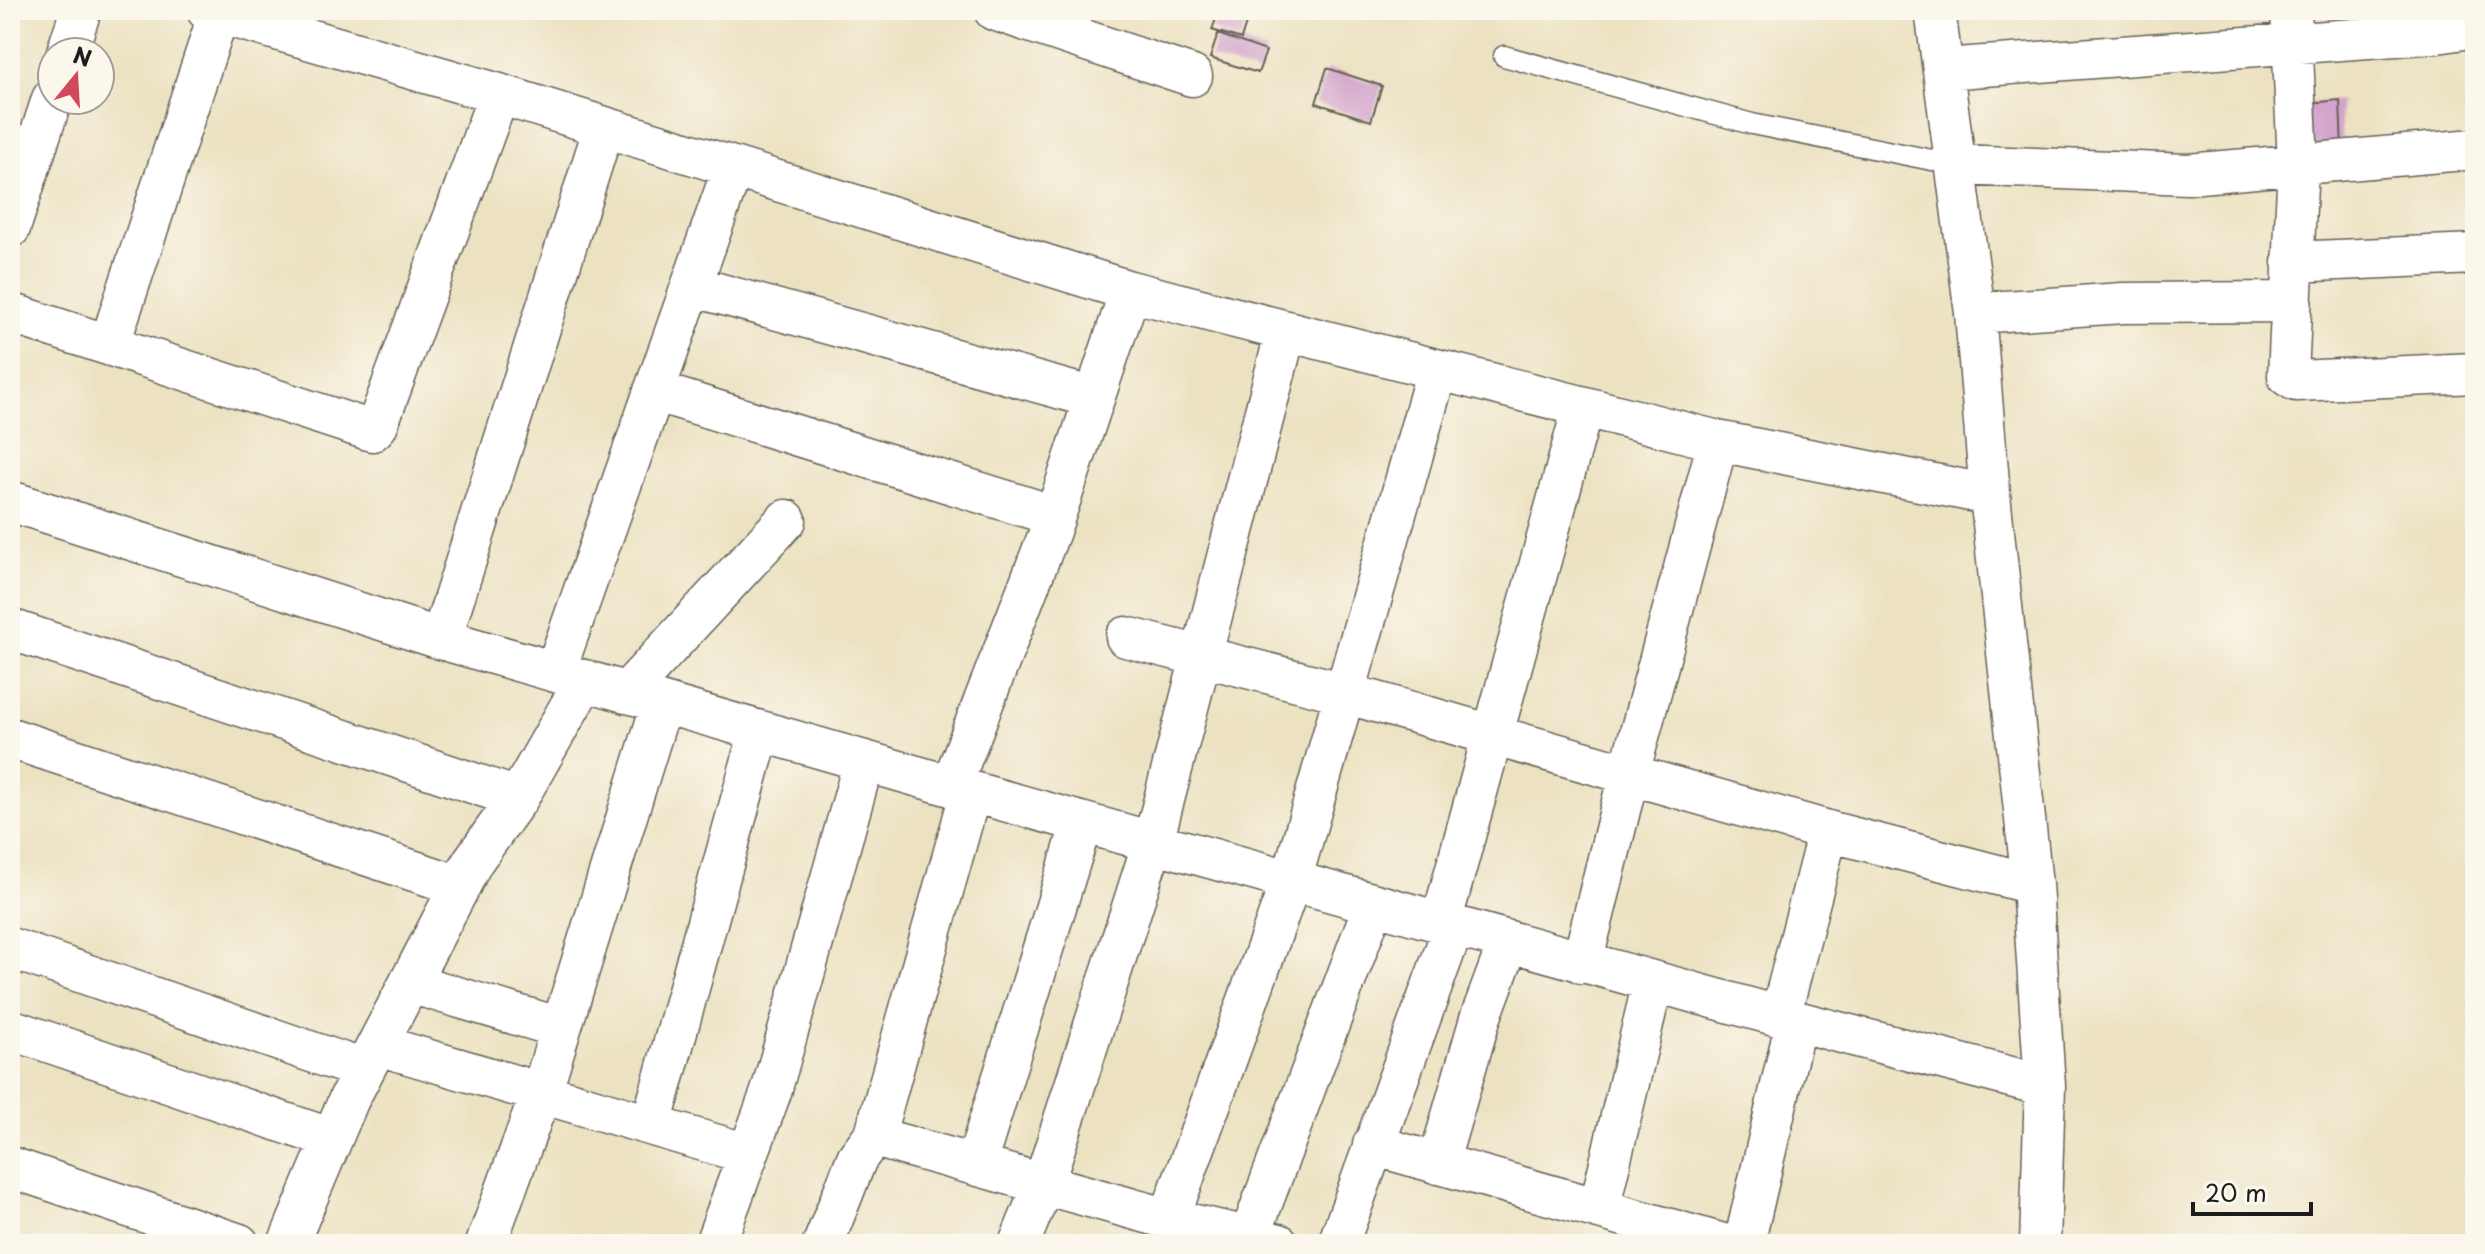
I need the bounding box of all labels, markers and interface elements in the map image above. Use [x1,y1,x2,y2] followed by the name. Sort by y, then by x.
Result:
[36,36,116,116] north arrow
[69,37,96,74] text: N
[2193,1166,2311,1216] scale bar
[2205,1174,2267,1210] text: 20 m

